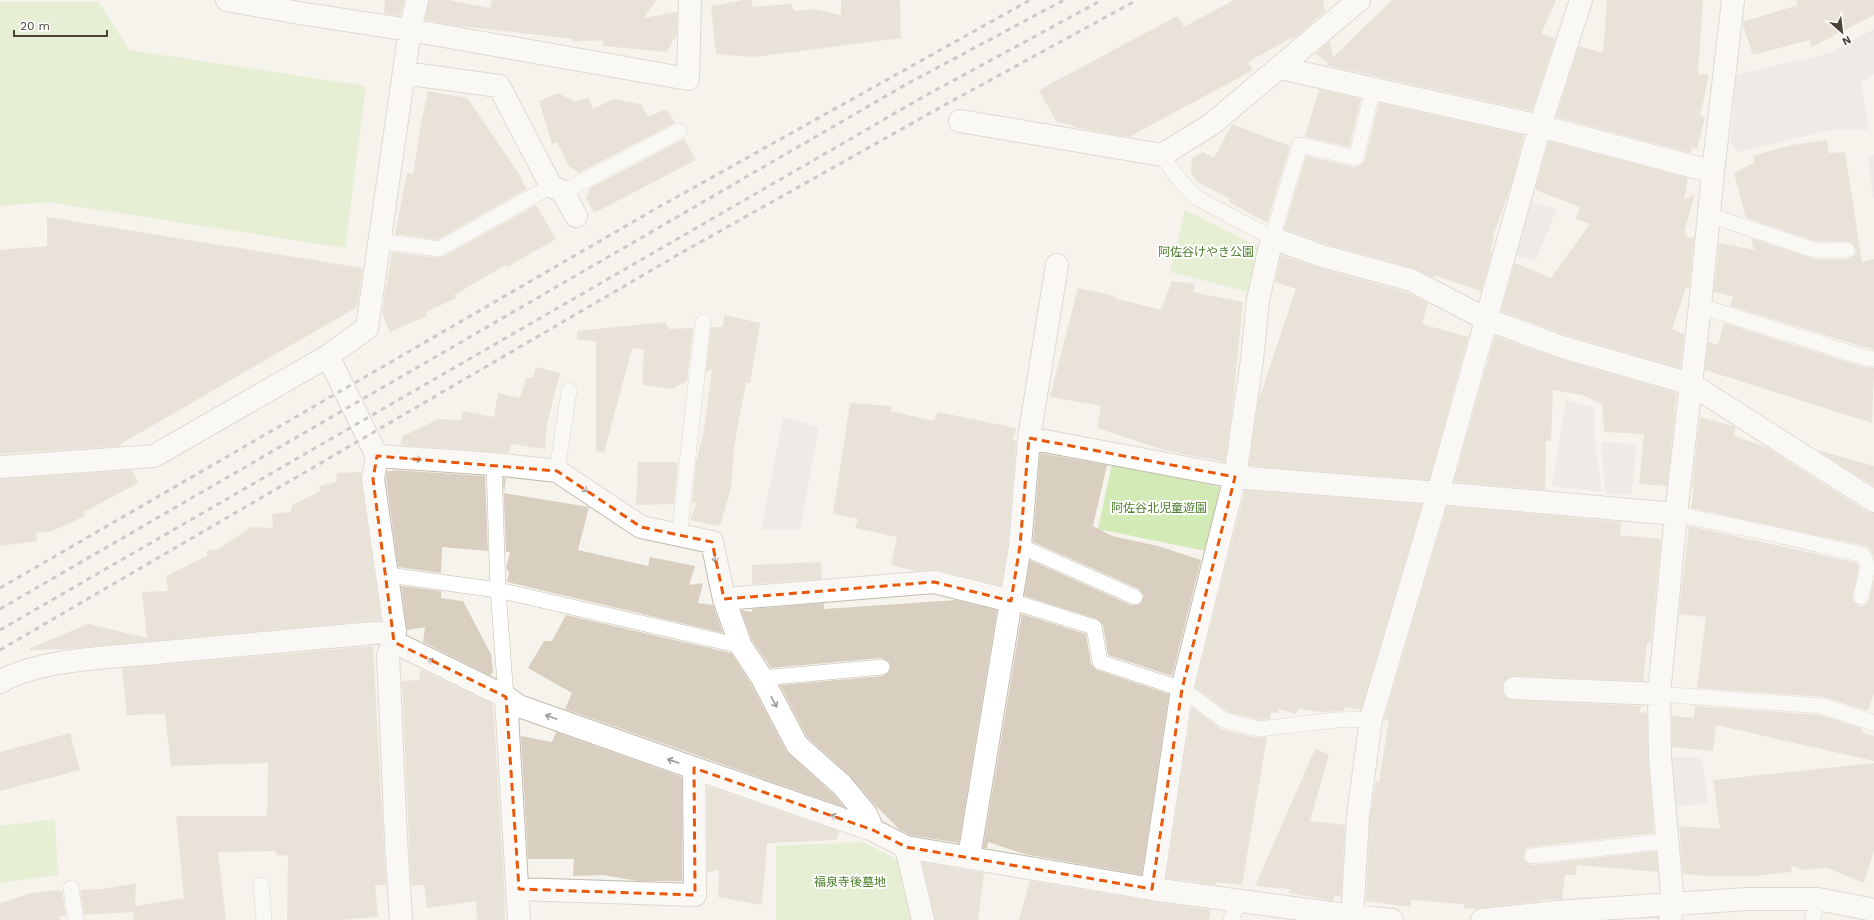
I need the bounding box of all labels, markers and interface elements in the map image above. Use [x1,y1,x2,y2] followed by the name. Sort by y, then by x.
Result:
[14,12,107,38] scale bar
[1822,12,1862,52] north arrow
[20,19,50,33] text: 20 m
[1840,33,1853,48] text: N
[1158,245,1254,259] park label: 阿佐谷けやき公園
[409,455,422,462] one-way arrow
[577,484,588,492] one-way arrow
[1111,501,1207,515] park label: 阿佐谷北児童遊園
[711,550,719,563] one-way arrow
[428,658,440,665] one-way arrow
[771,696,778,708] one-way arrow
[545,713,557,721] one-way arrow
[667,757,680,764] one-way arrow
[830,813,843,820] one-way arrow
[814,875,886,889] park label: 福泉寺後墓地

